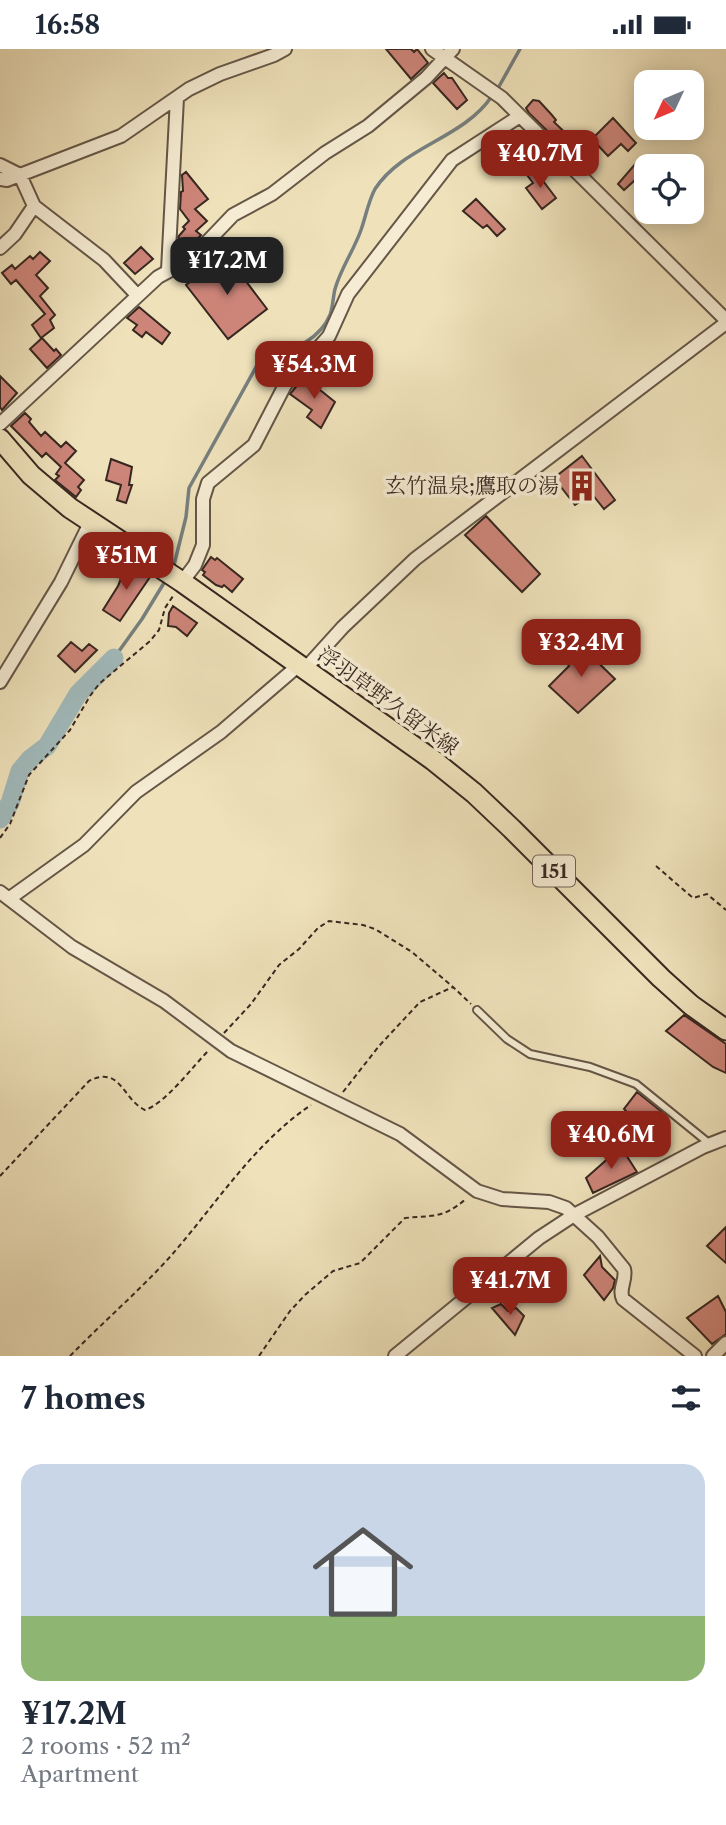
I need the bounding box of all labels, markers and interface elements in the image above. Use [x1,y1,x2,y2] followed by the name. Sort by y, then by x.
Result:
[35,9,100,41] text: 16:58
[634,70,704,140] north arrow
[634,70,704,224] map controls
[483,131,597,190] pin: ¥40.7M
[497,139,583,167] text: ¥40.7M
[634,154,704,224] button: locate
[170,237,284,297] pin: ¥17.2M
[186,246,268,274] text: ¥17.2M
[257,341,371,401] pin: ¥54.3M
[271,350,357,378] text: ¥54.3M
[565,469,599,503] building icon: 玄竹温泉;鷹取の湯
[385,473,559,498] place label: 玄竹温泉;鷹取の湯
[85,533,167,592] pin: ¥51M
[94,541,158,569] text: ¥51M
[524,619,638,679] pin: ¥32.4M
[538,628,624,656] text: ¥32.4M
[313,641,464,760] street label: 浮羽草野久留米線
[533,855,575,887] road number: 151
[554,1111,668,1171] pin: ¥40.6M
[567,1120,655,1148] text: ¥40.6M
[453,1257,567,1317] pin: ¥41.7M
[469,1266,551,1294] text: ¥41.7M
[667,1379,705,1417] icon: filters
[21,1380,146,1417] text: 7 homes
[300,1509,426,1635] icon: home
[21,1695,127,1732] text: ¥17.2M
[21,1732,191,1760] text: 2 rooms · 52 m²
[21,1760,139,1788] text: Apartment

